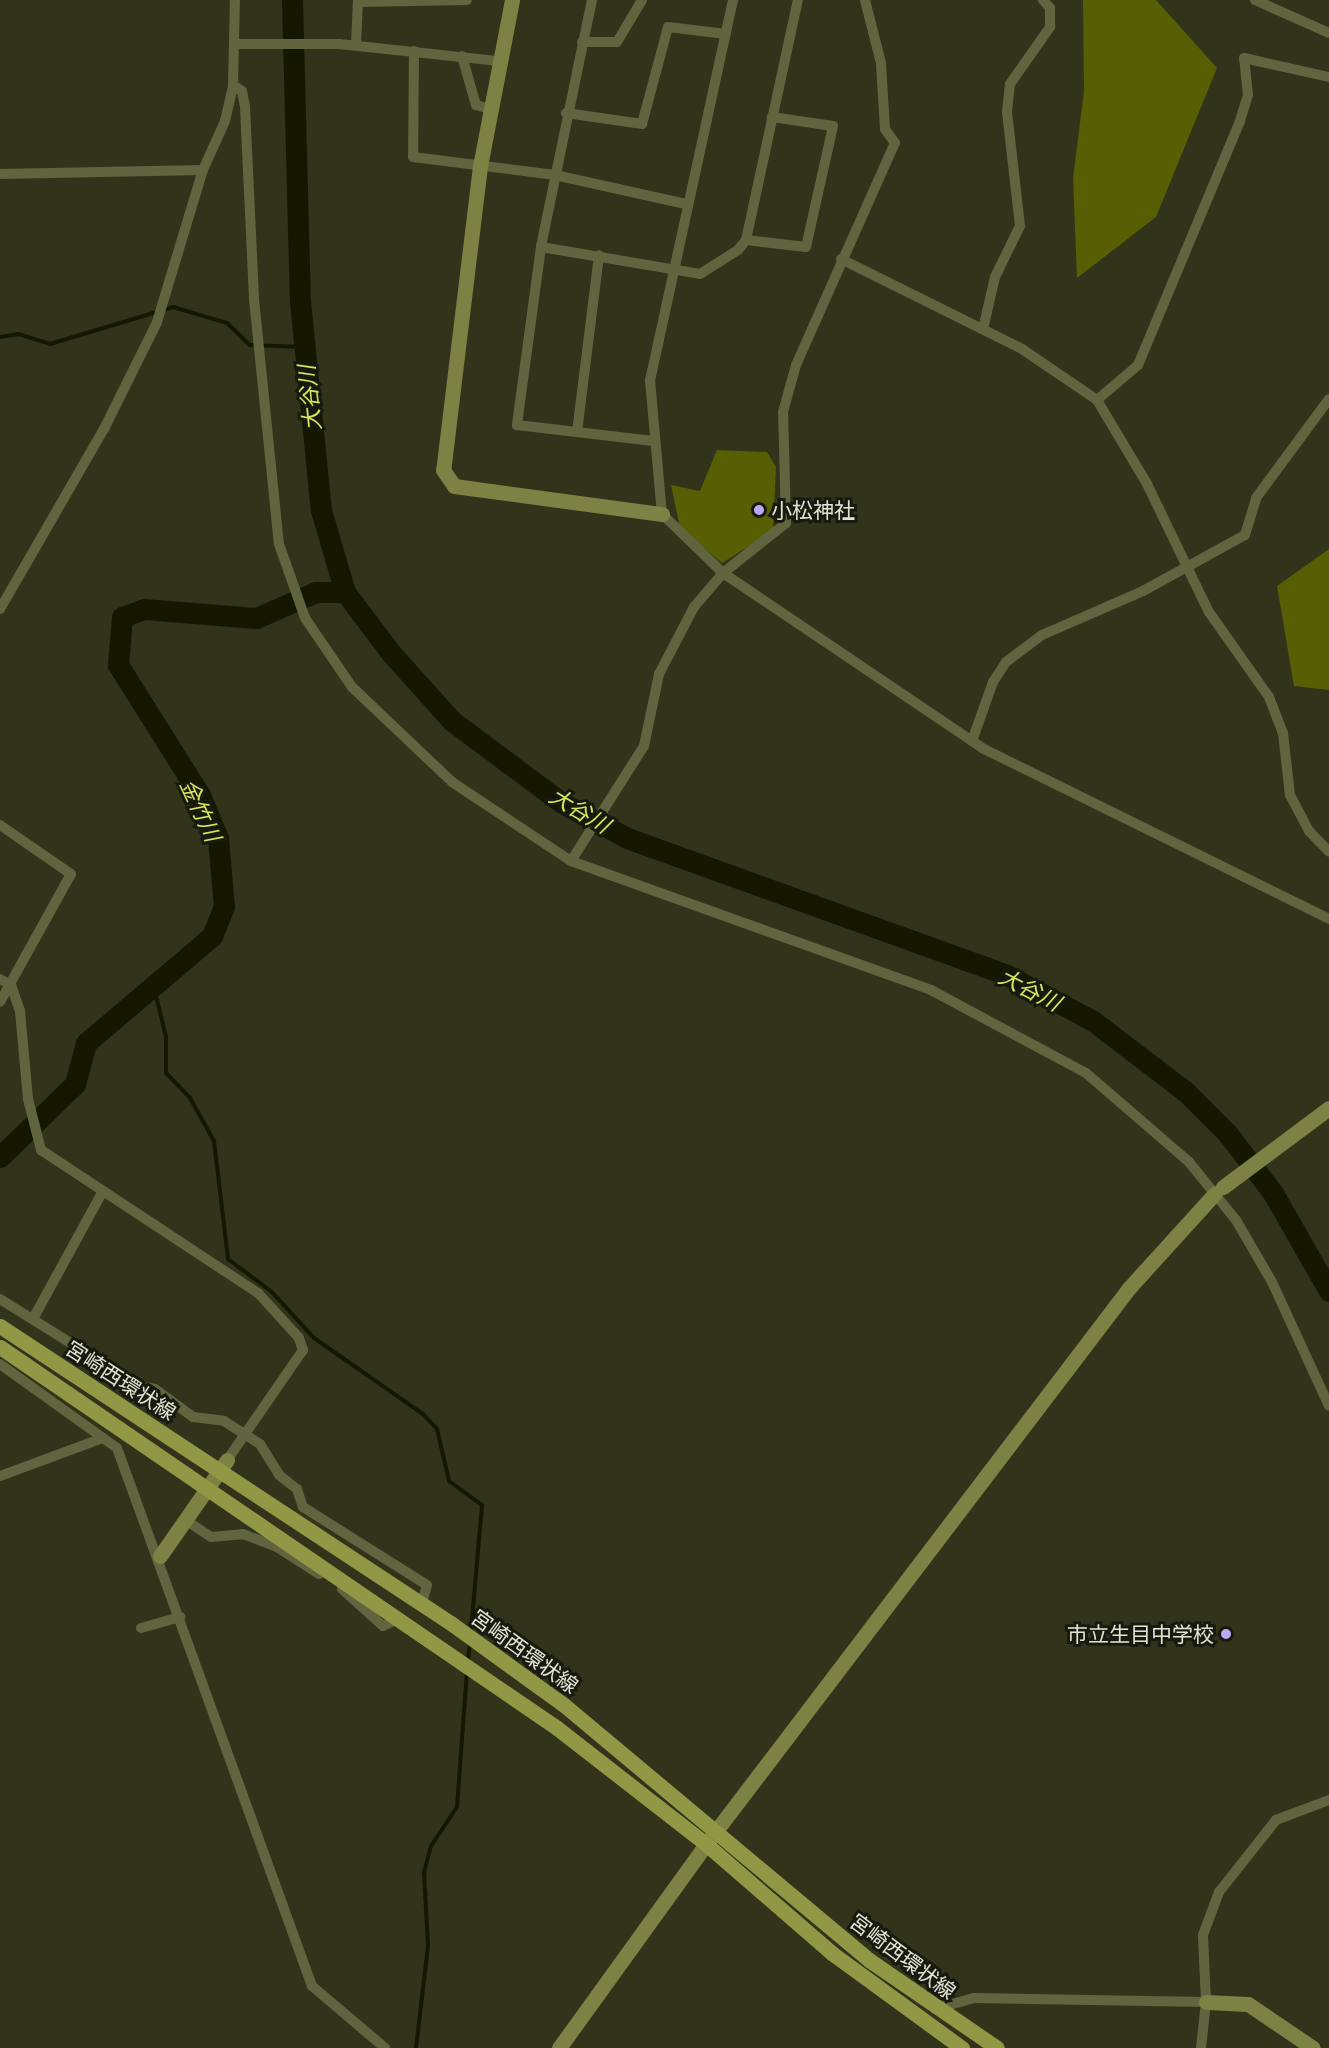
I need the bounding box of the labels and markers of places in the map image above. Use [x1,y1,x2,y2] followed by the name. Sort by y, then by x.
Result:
[771,497,855,523] place label: 小松神社
[752,503,766,517] marker: 小松神社
[1067,1621,1214,1647] place label: 市立生目中学校
[1219,1627,1233,1641] marker: 市立生目中学校

